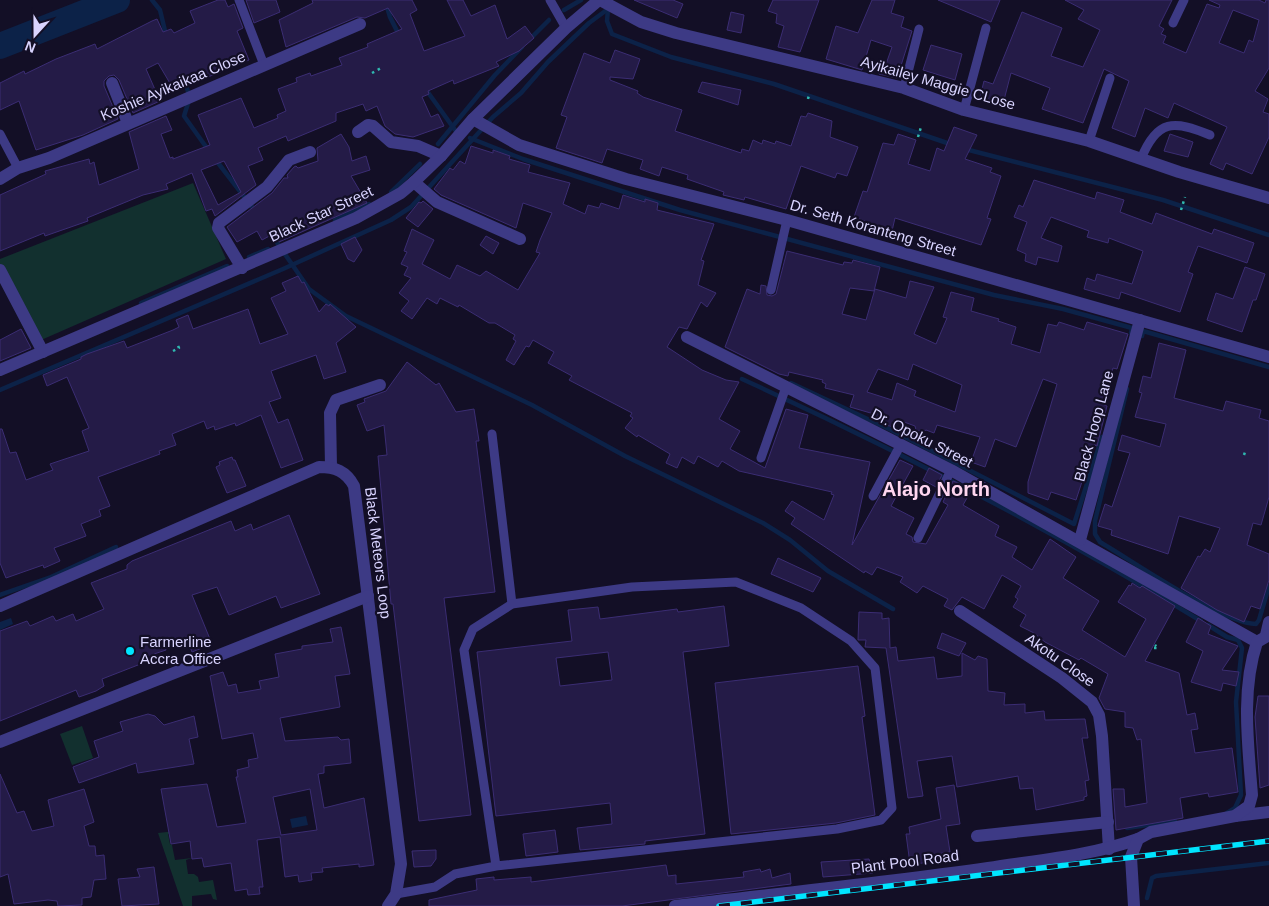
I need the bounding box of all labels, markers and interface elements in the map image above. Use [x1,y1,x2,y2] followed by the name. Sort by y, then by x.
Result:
[10,10,60,60] north arrow
[23,38,38,56] text: N
[98,47,248,124] street label: Koshie Ayikaikaa Close
[859,52,1017,113] street label: Ayikailey Maggie CLose
[266,182,376,245] street label: Black Star Street
[788,196,959,260] street label: Dr. Seth Koranteng Street
[1071,368,1117,483] street label: Black Hoop Lane
[869,405,977,471] street label: Dr. Opoku Street
[882,478,990,500] district label: Alajo North
[362,486,395,620] street label: Black Meteors Loop
[1022,629,1098,690] street label: Akotu Close
[140,633,221,667] place label: Farmerline Accra Office
[124,645,136,657] marker: Farmerline Accra Office
[850,846,960,877] street label: Plant Pool Road

